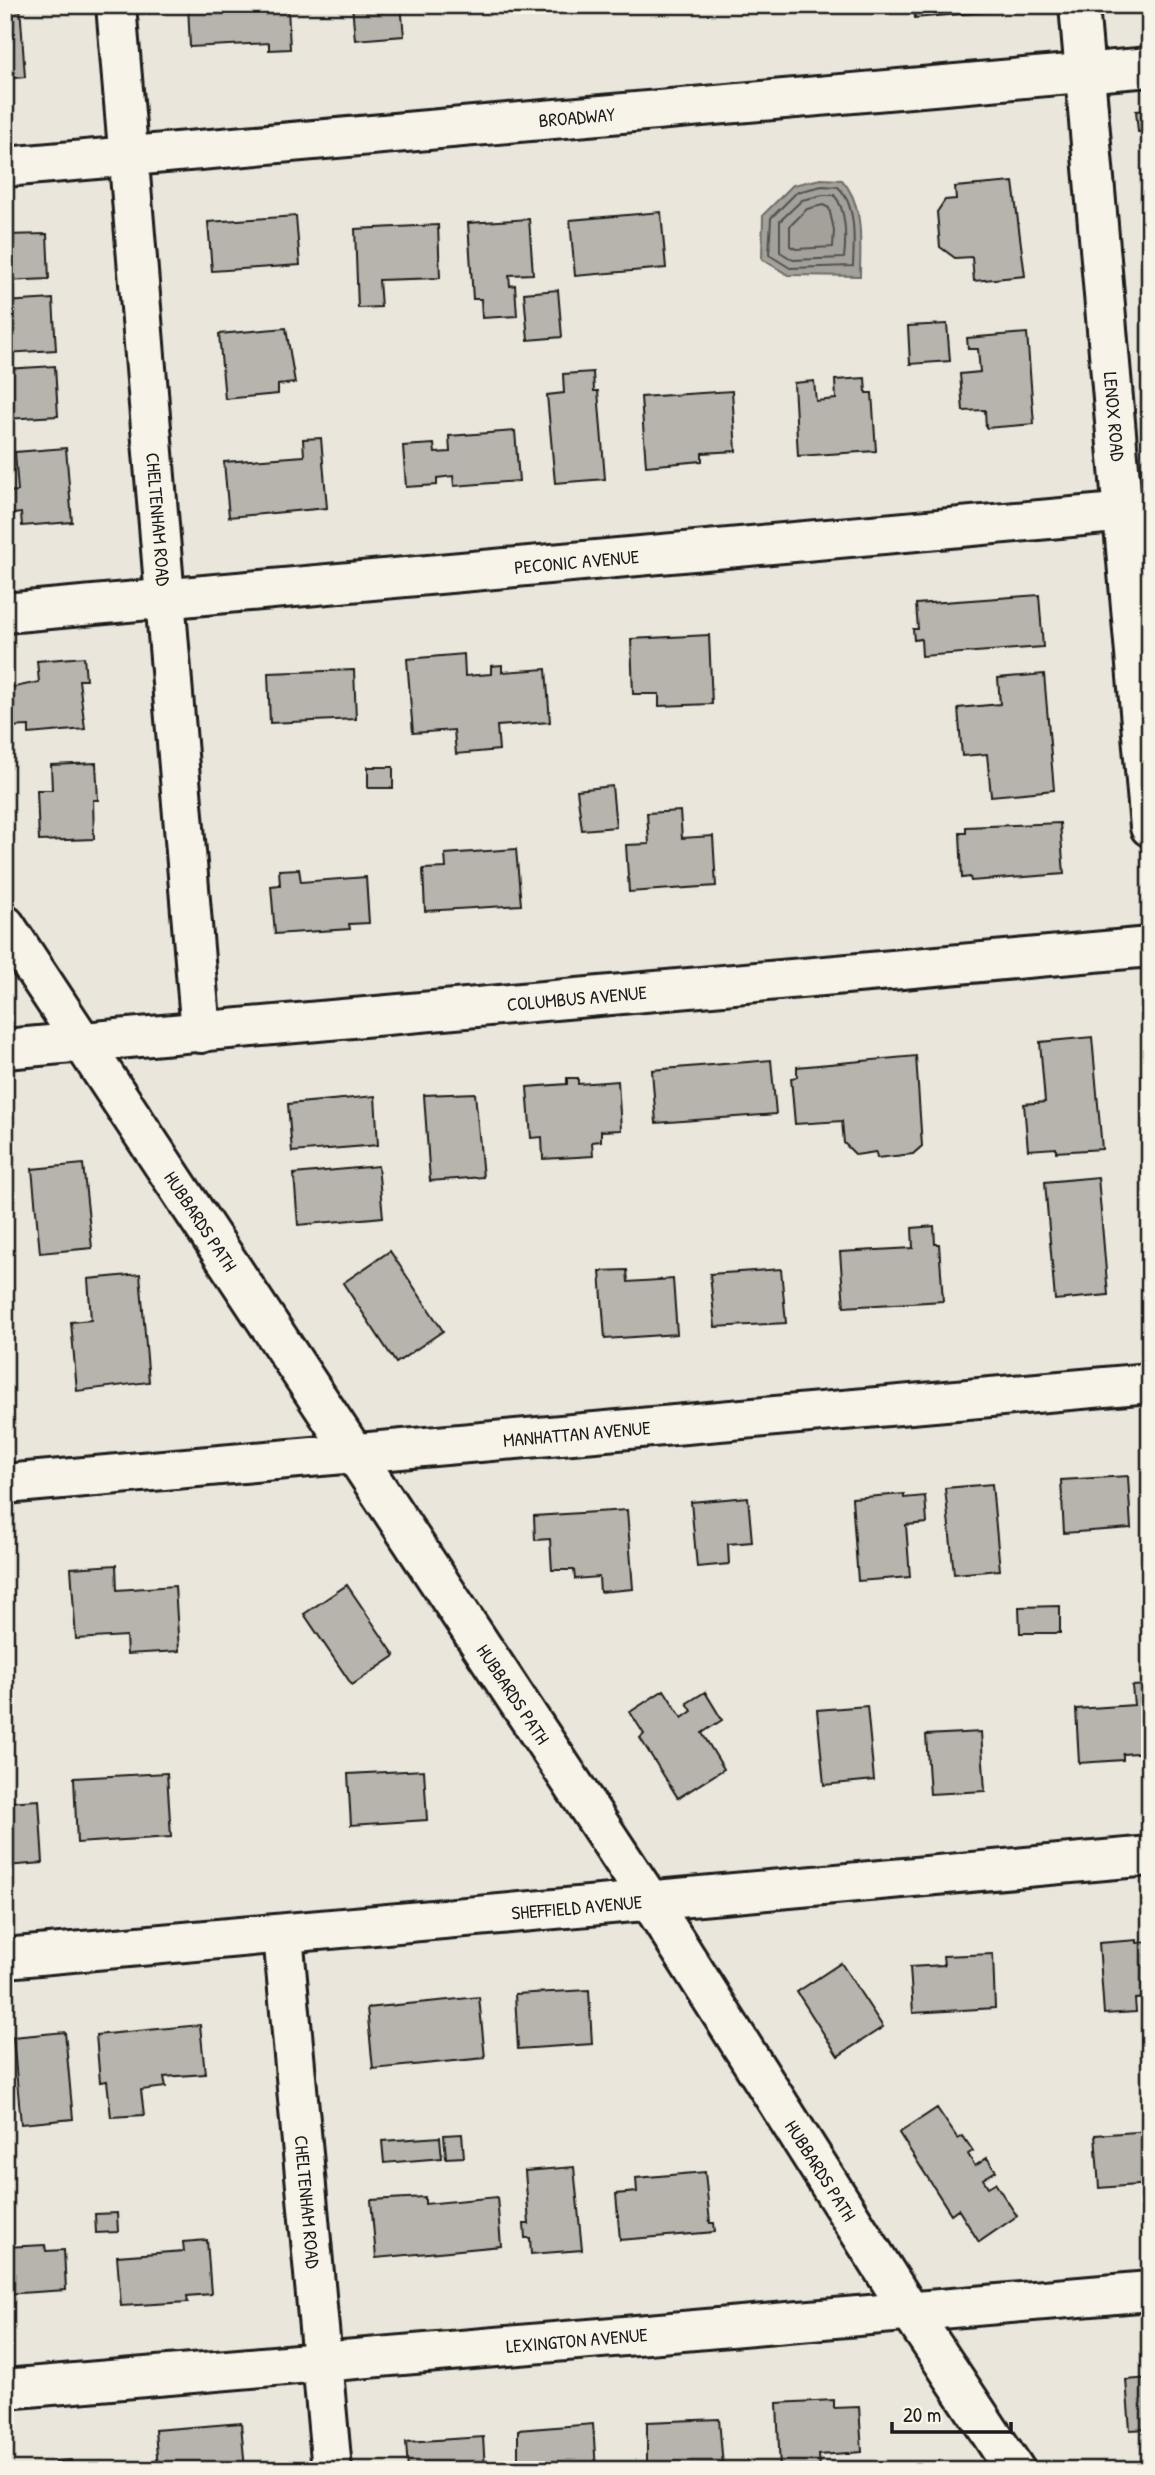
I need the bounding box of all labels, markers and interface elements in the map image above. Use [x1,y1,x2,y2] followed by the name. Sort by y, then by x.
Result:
[538,101,617,133] street label: BROADWAY
[1098,371,1131,462] street label: LENOX ROAD
[140,452,177,587] street label: CHELTENHAM ROAD
[513,543,641,580] street label: PECONIC AVENUE
[506,979,648,1017] street label: COLUMBUS AVENUE
[158,1166,243,1276] street label: HUBBARDS PATH
[502,1414,652,1453] street label: MANHATTAN AVENUE
[471,1639,556,1749] street label: HUBBARDS PATH
[510,1888,644,1926] street label: SHEFFIELD AVENUE
[779,2115,863,2226] street label: HUBBARDS PATH
[288,2134,326,2270] street label: CHELTENHAM ROAD
[505,2321,649,2359] street label: LEXINGTON AVENUE
[892,2391,1012,2435] scale bar
[903,2400,941,2429] text: 20 m

